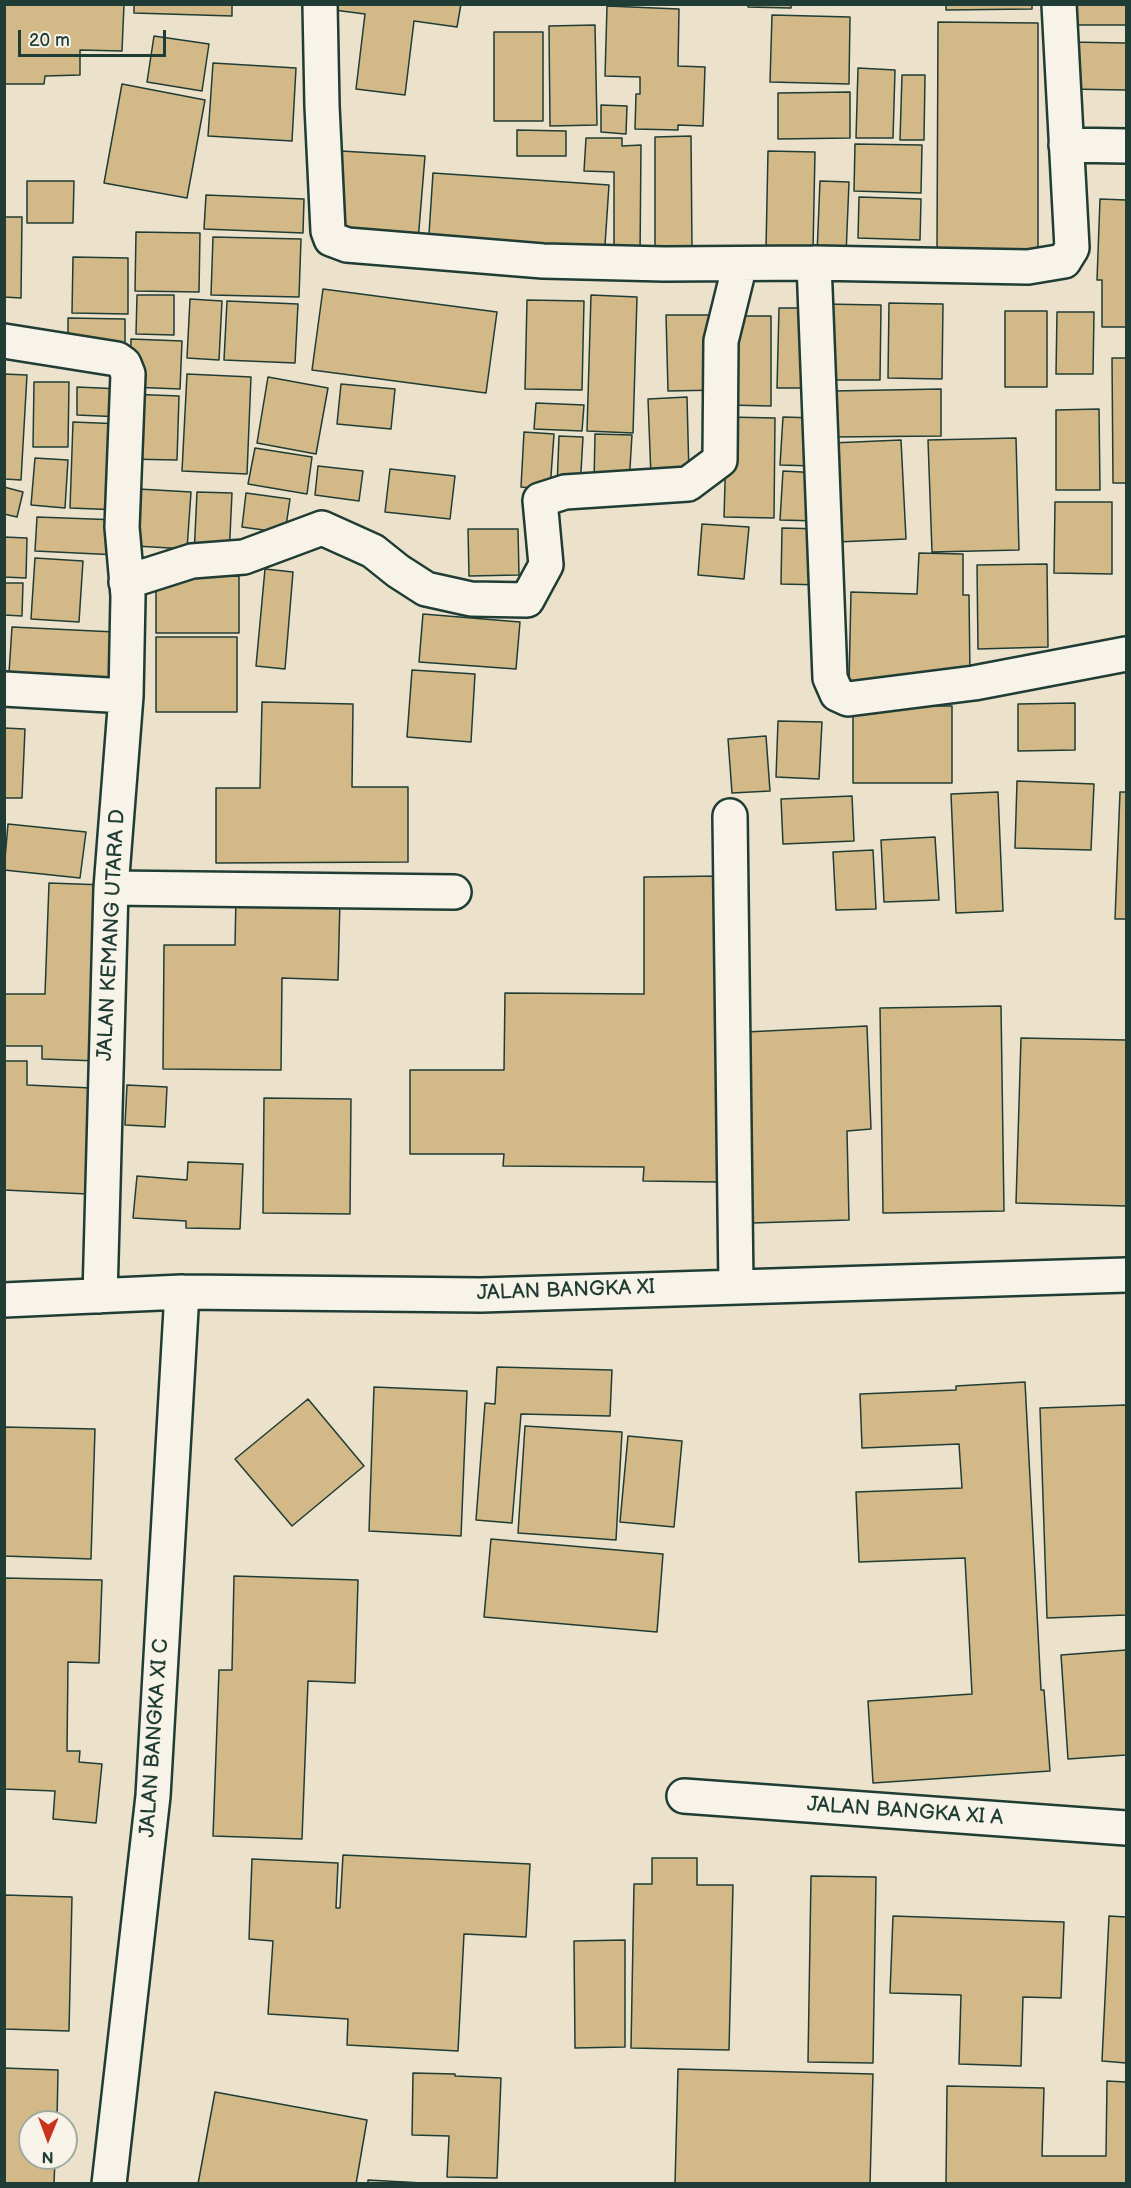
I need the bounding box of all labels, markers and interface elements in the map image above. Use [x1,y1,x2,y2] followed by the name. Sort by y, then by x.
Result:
[21,18,170,56] scale bar
[29,30,70,51] text: 20 m
[93,808,131,1062] street label: JALAN KEMANG UTARA D
[476,1275,656,1307] street label: JALAN BANGKA XI
[135,1638,175,1838] street label: JALAN BANGKA XI C
[806,1793,1004,1831] street label: JALAN BANGKA XI A
[18,2110,78,2170] north arrow
[42,2147,54,2166] text: N

